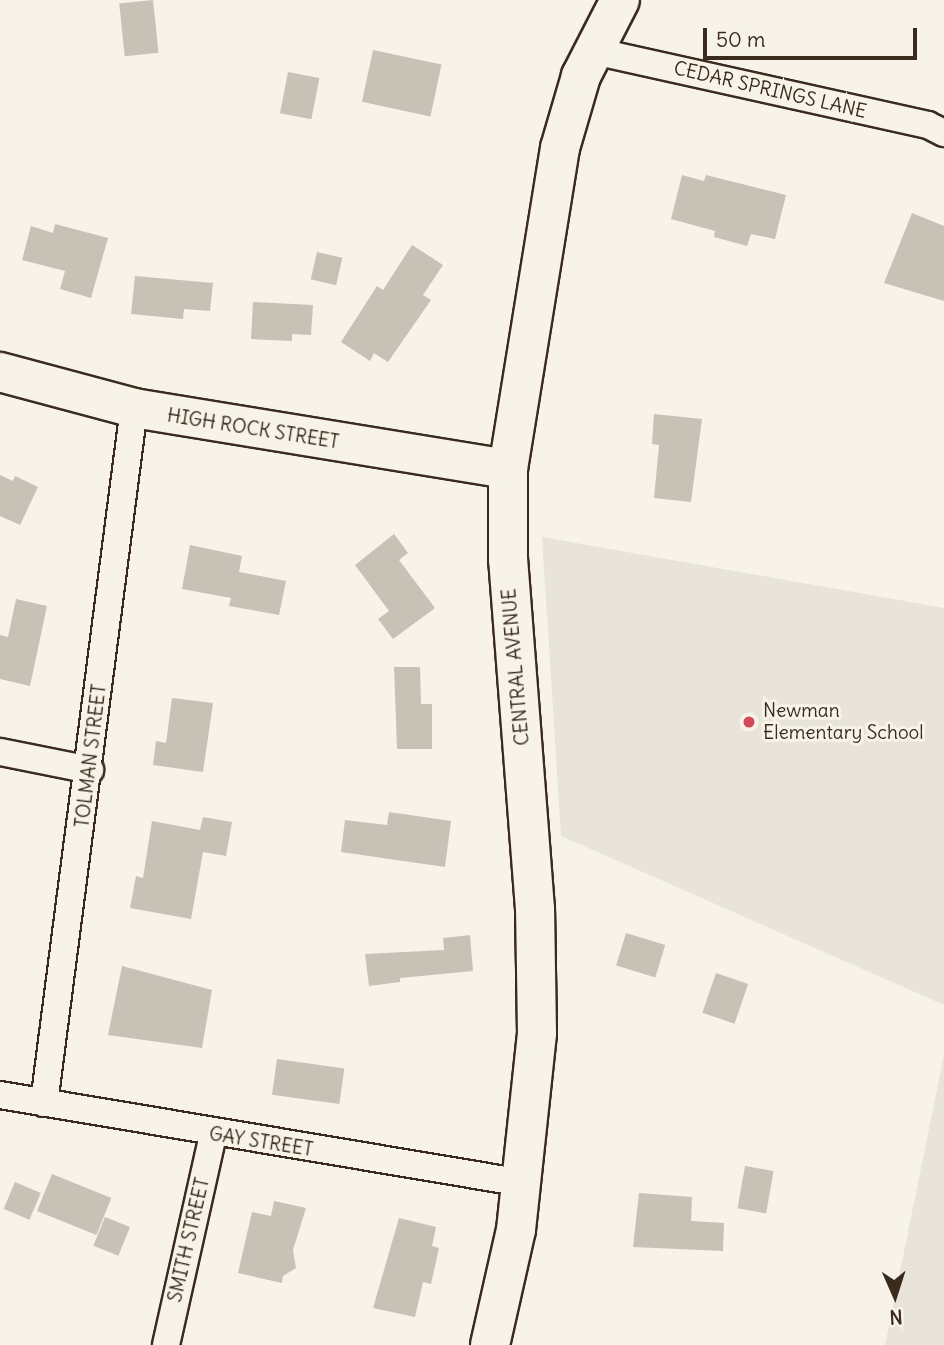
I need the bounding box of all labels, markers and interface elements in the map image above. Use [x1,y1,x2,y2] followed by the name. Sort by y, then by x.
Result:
[706,14,920,58] scale bar
[716,26,765,53] text: 50 m
[672,57,868,123] street label: CEDAR SPRINGS LANE
[165,404,341,454] street label: HIGH ROCK STREET
[498,587,534,747] street label: CENTRAL AVENUE
[71,683,111,829] street label: TOLMAN STREET
[763,700,924,744] place label: Newman Elementary School
[741,714,757,730] marker: Newman Elementary School
[207,1123,315,1161] street label: GAY STREET
[164,1176,214,1304] street label: SMITH STREET
[860,1261,930,1331] north arrow
[889,1305,903,1329] text: N

